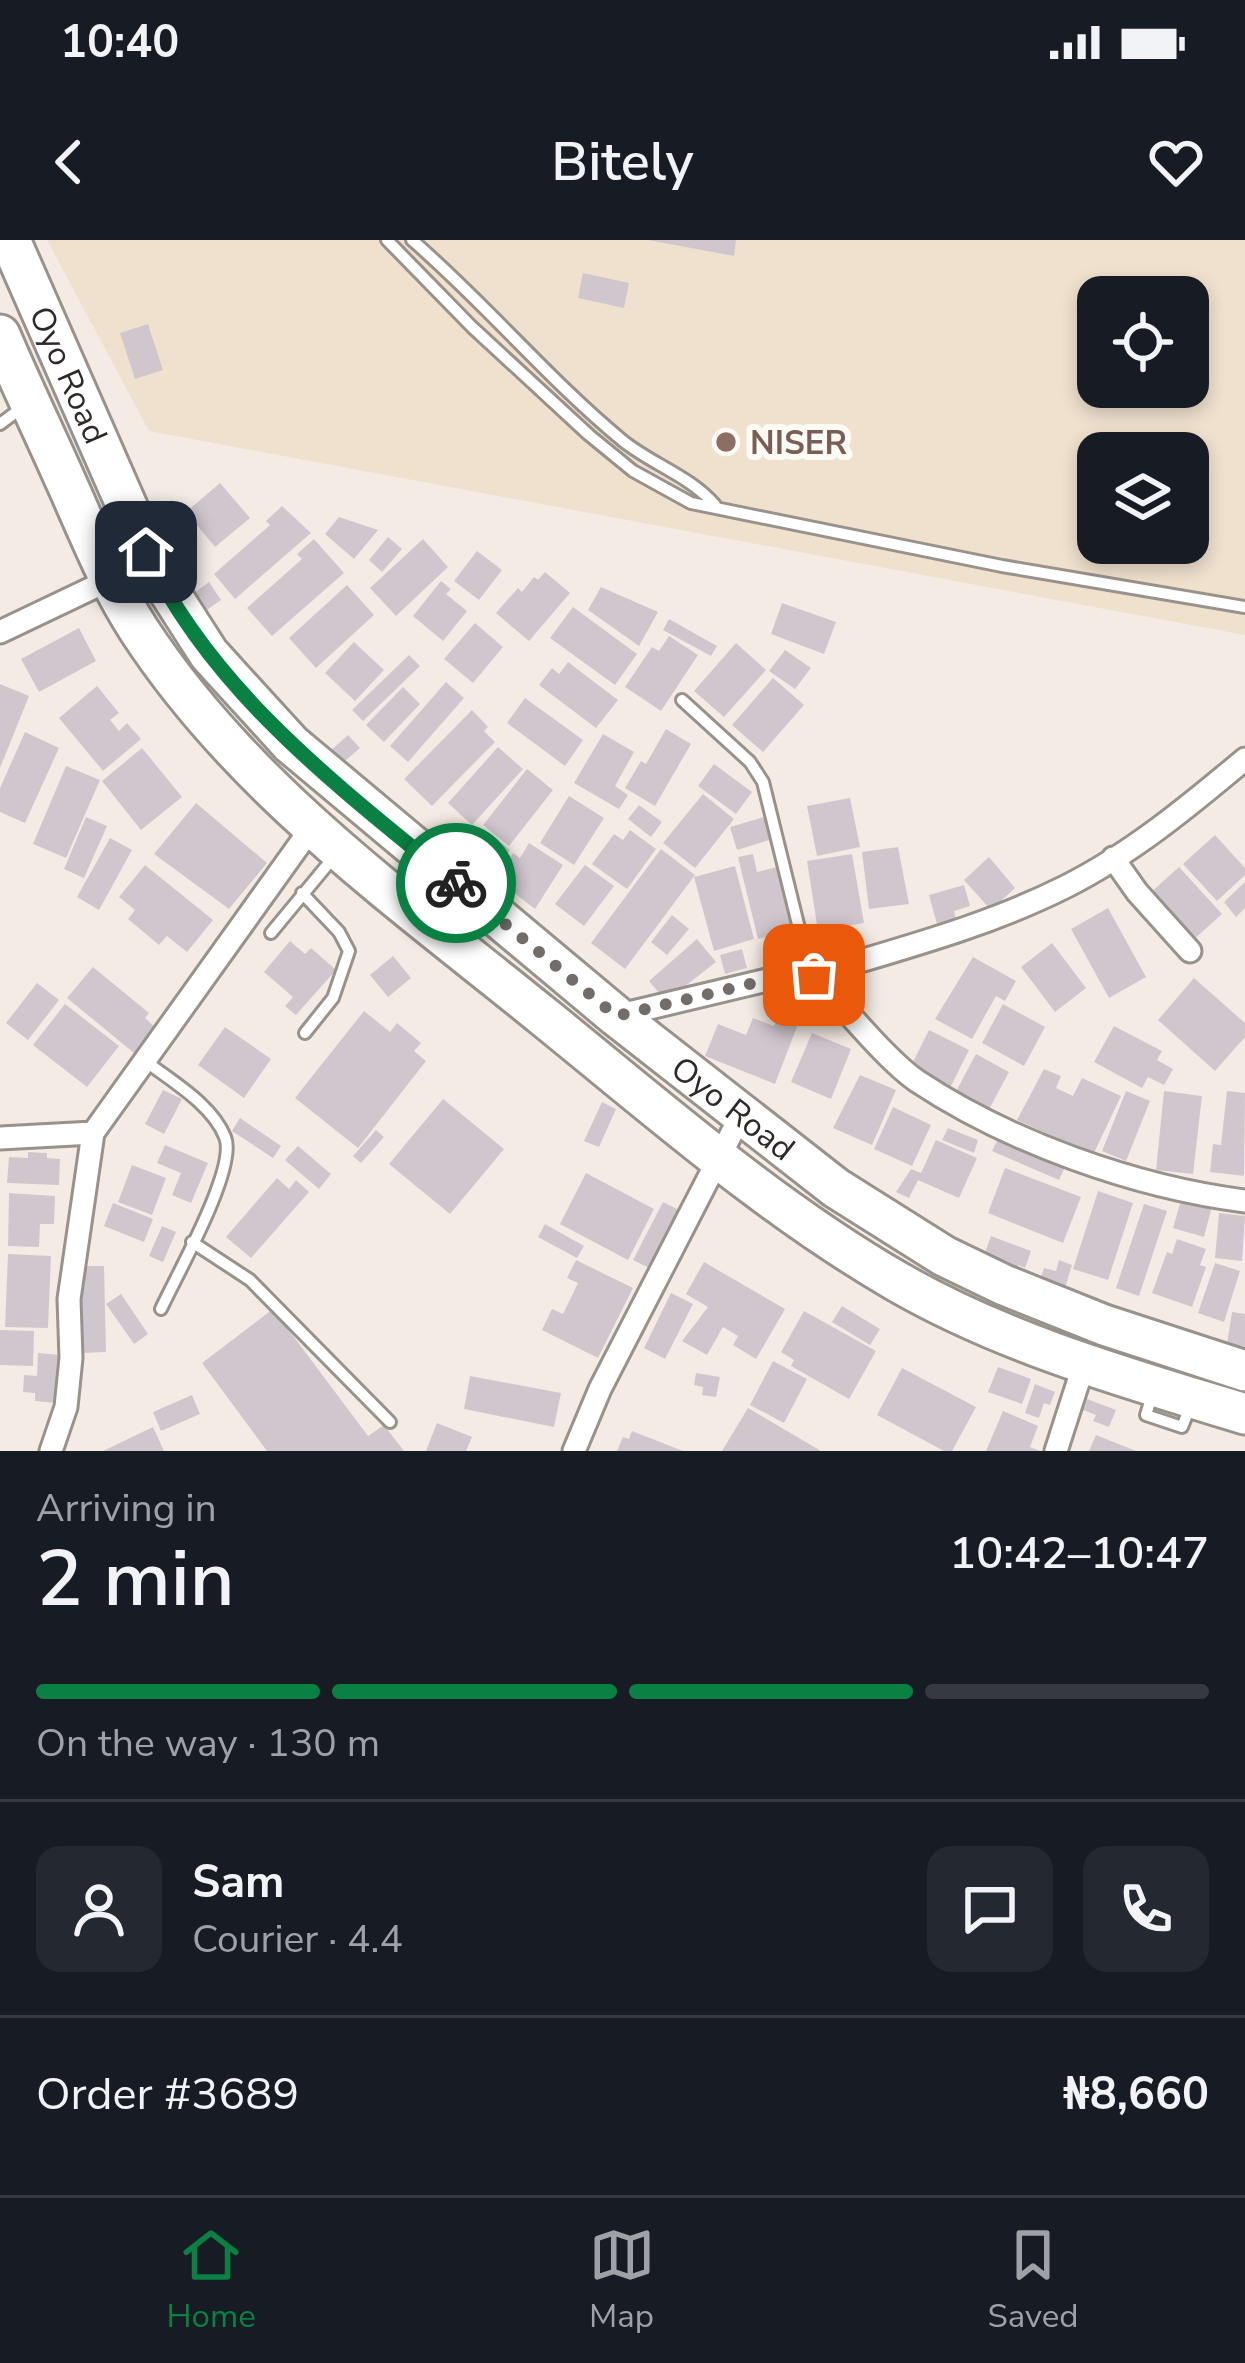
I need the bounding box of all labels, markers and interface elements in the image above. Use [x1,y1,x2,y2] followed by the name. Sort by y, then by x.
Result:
[60,12,179,73] text: 10:40
[551,125,694,199] text: Bitely
[36,129,102,195] icon: back
[1143,129,1209,195] icon: heart
[1077,276,1209,564] map controls
[1077,276,1209,408] button: locate
[18,299,118,451] street label: Oyo Road
[750,421,847,466] place label: NISER
[713,429,739,455] marker: NISER
[1077,432,1209,564] button: layers
[95,501,197,603] pin
[113,519,179,585] icon: home
[396,823,516,943] courier
[423,850,489,916] icon: bike
[763,924,865,1026] pin
[781,942,847,1008] icon: bag
[661,1046,804,1172] street label: Oyo Road
[36,1482,217,1535] text: Arriving in
[949,1523,1209,1584] text: 10:42–10:47
[36,1526,235,1633] text: 2 min
[36,1717,380,1770] text: On the way · 130 m
[36,1846,162,1972] button: person
[927,1846,1053,1972] button: chat
[1083,1846,1209,1972] button: phone
[192,1852,284,1913] text: Sam
[192,1913,403,1966] text: Courier · 4.4
[36,2064,299,2125] text: Order #3689
[1063,2064,1209,2125] text: ₦8,660
[166,2222,256,2339] tab: Home
[589,2222,655,2339] tab: Map
[987,2222,1079,2339] tab: Saved

